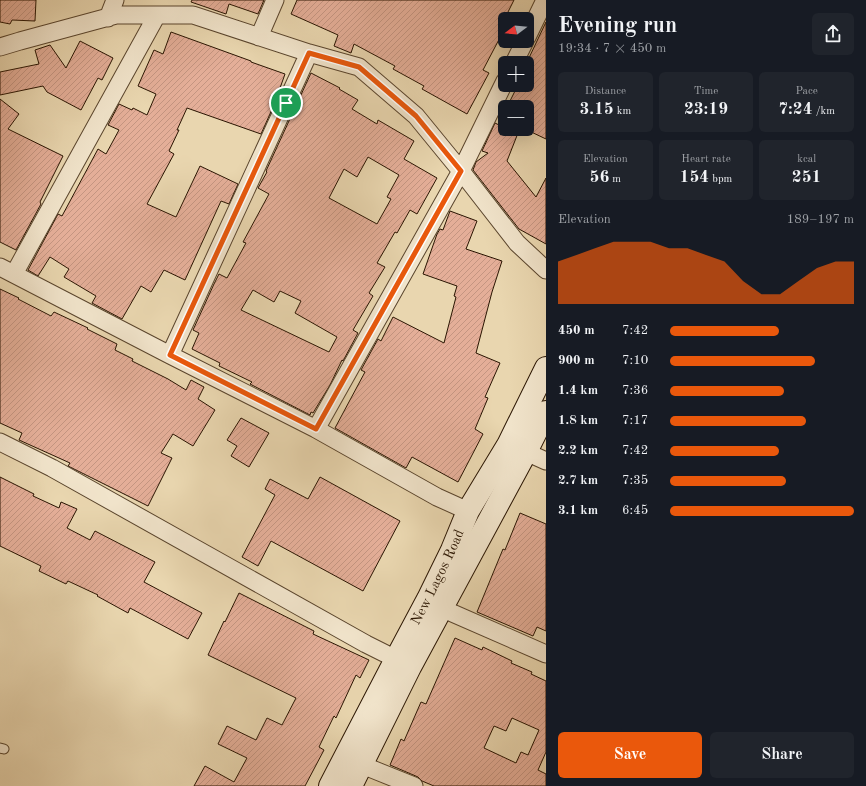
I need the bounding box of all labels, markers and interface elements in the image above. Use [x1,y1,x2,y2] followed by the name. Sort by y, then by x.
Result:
[498,12,534,48] north arrow
[498,12,534,136] map controls
[812,13,854,55] button: share
[558,15,677,37] text: Evening run
[558,42,666,55] text: 19:34 · 7 × 450 m
[498,56,534,92] button: +
[269,86,303,120] pin
[585,86,626,97] text: Distance
[694,86,718,97] text: Time
[796,86,818,97] text: Pace
[275,92,297,114] icon: arrive
[498,100,534,136] button: −
[579,101,614,118] text: 3.15
[684,101,728,118] text: 23:19
[778,101,813,118] text: 7:24
[614,106,631,117] text: km
[813,106,835,117] text: /km
[583,154,628,165] text: Elevation
[681,154,731,165] text: Heart rate
[797,154,816,165] text: kcal
[590,169,609,186] text: 56
[680,169,709,186] text: 154
[792,169,821,186] text: 251
[609,174,621,185] text: m
[709,174,732,185] text: bpm
[558,213,611,226] text: Elevation
[787,213,854,226] text: 189–197 m
[558,324,595,337] text: 450 m
[622,324,648,337] text: 7:42
[558,354,595,367] text: 900 m
[622,354,648,367] text: 7:10
[558,384,598,397] text: 1.4 km
[622,384,648,397] text: 7:36
[558,414,598,427] text: 1.8 km
[622,414,648,427] text: 7:17
[558,444,598,457] text: 2.2 km
[622,444,648,457] text: 7:42
[558,474,598,487] text: 2.7 km
[622,474,648,487] text: 7:35
[558,504,598,517] text: 3.1 km
[622,504,648,517] text: 6:45
[409,528,467,627] street label: New Lagos Road
[558,732,702,778] button: Save
[710,732,854,778] button: Share

